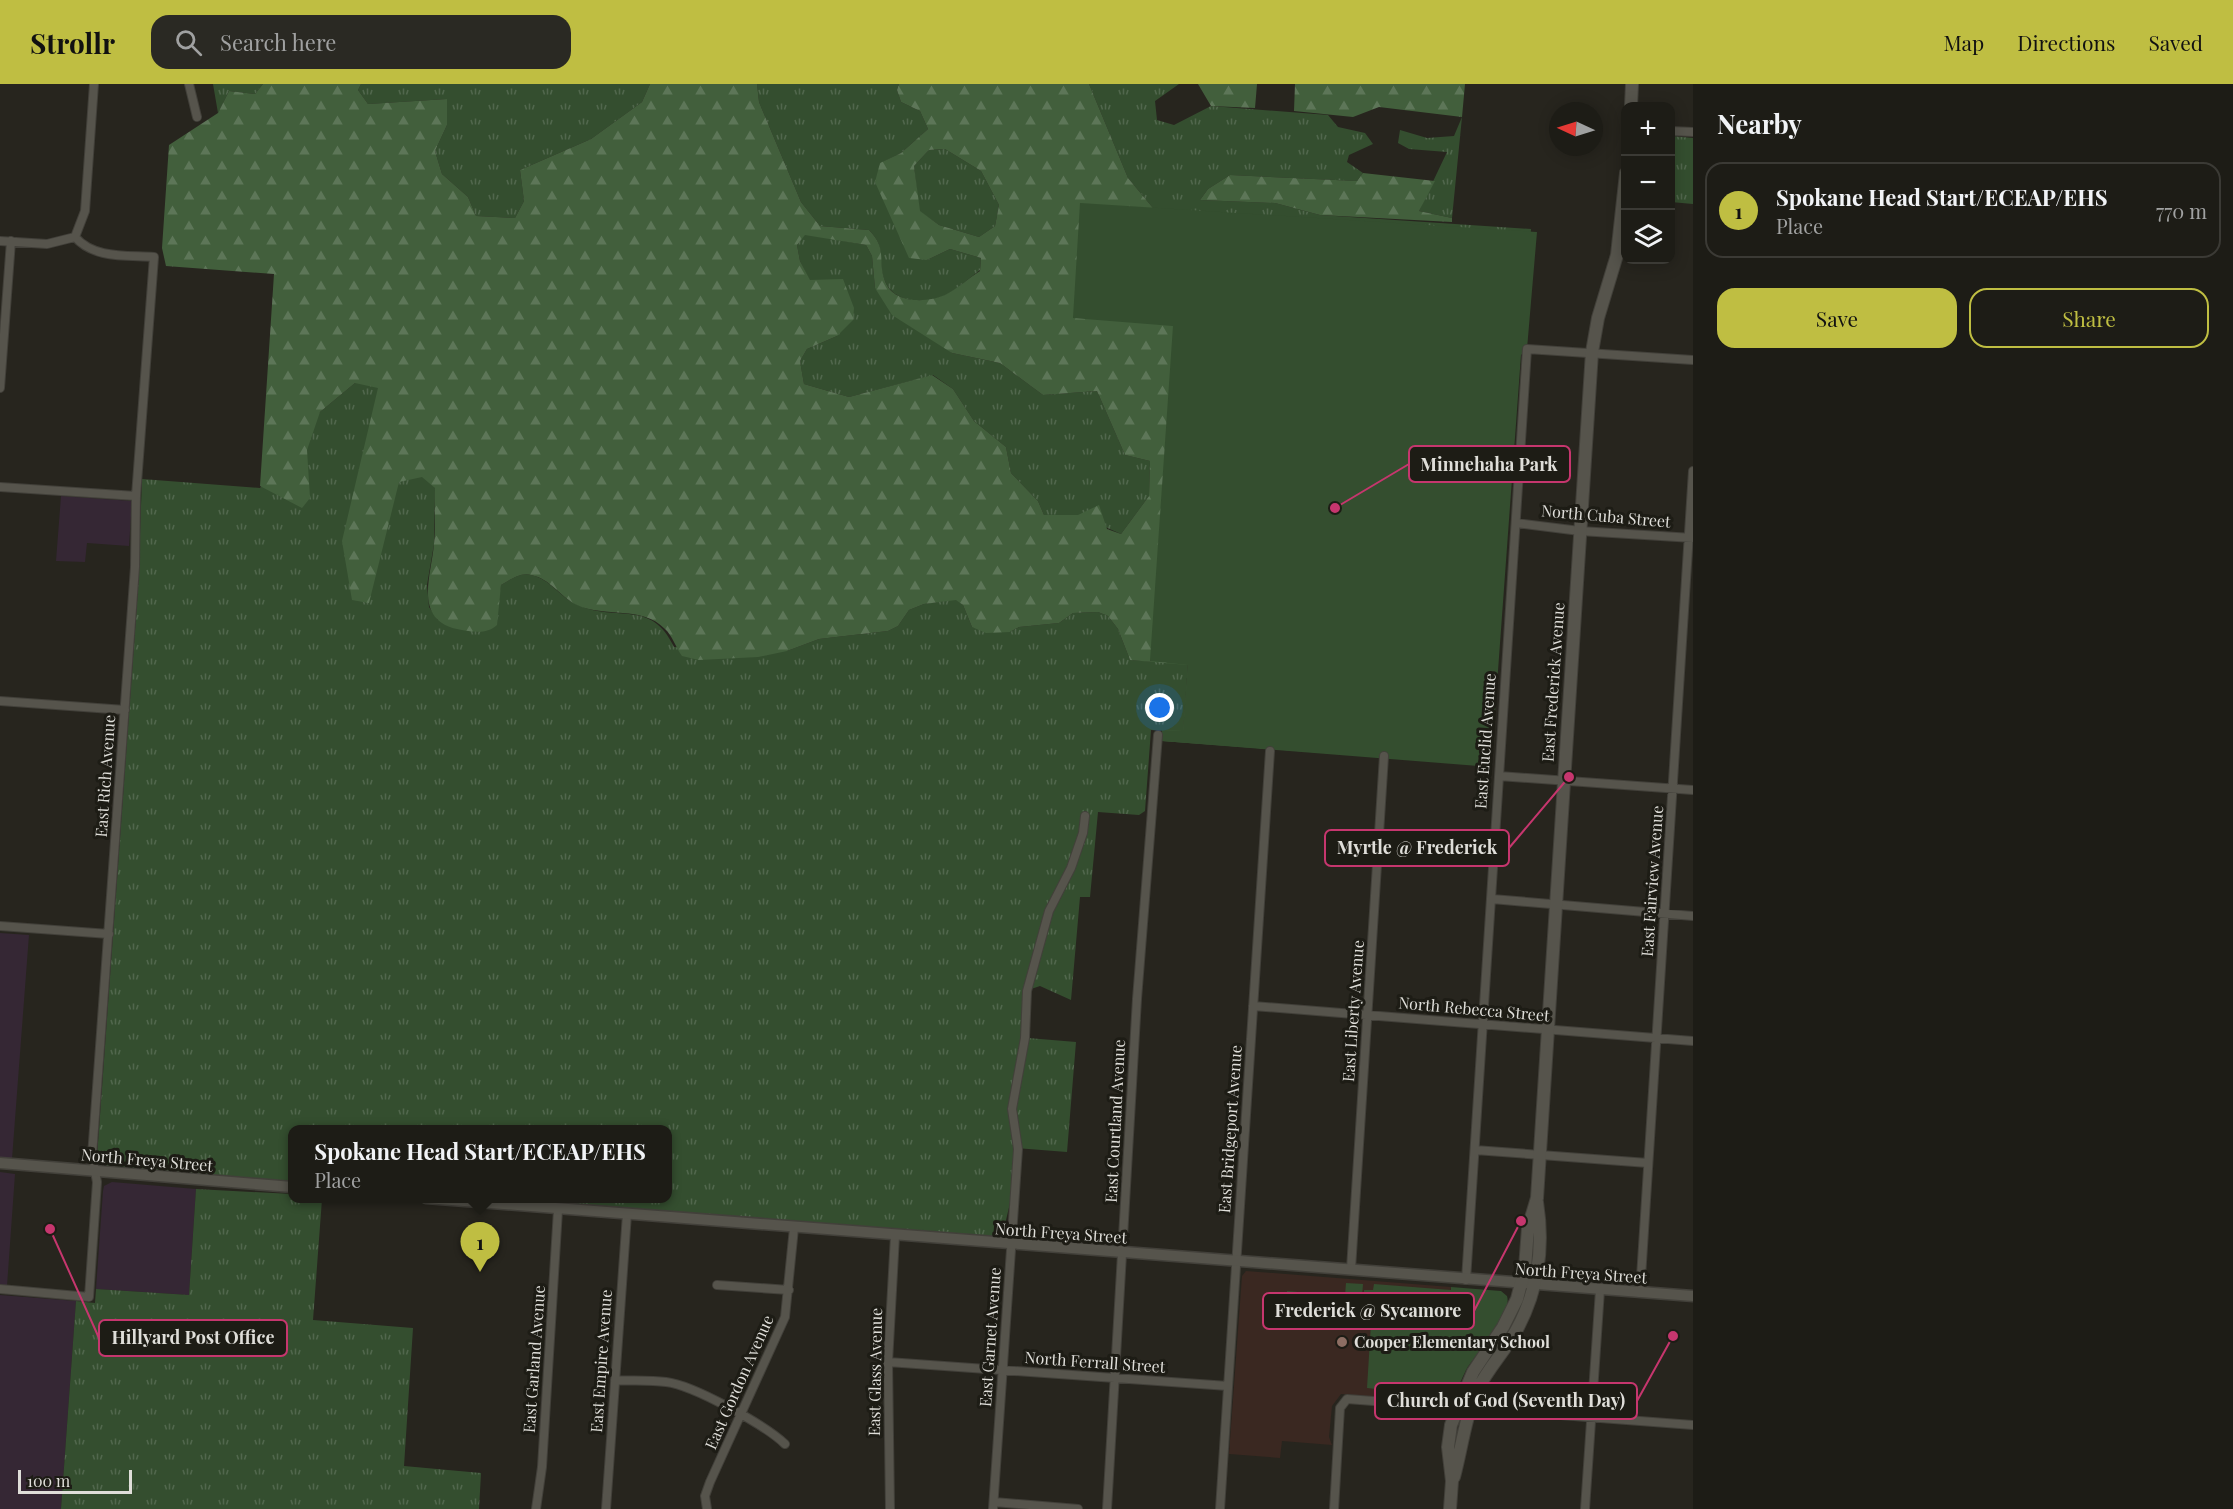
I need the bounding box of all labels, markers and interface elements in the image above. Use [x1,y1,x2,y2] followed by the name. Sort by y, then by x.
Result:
[151,15,571,69] search box
[30,24,115,61] text: Strollr
[172,26,205,59] icon: search
[220,27,336,57] text: Search here
[1943,28,1984,56] text: Map
[2017,28,2115,56] text: Directions
[2148,28,2203,56] text: Saved
[1549,102,1603,156] north arrow
[1621,102,1675,264] map controls
[1621,102,1675,156] button: +
[1717,106,1802,141] text: Nearby
[1621,156,1675,210] button: −
[1776,182,2108,212] text: Spokane Head Start/ECEAP/EHS
[1735,197,1742,224] text: 1
[2156,197,2207,224] text: 770 m
[1621,210,1675,264] button: layers
[1776,212,1823,239] text: Place
[1717,288,1957,348] button: Save
[1969,288,2209,348] button: Share
[1409,446,1570,482] callout: Minnehaha Park
[1420,452,1558,476] text: Minnehaha Park
[1540,499,1672,532] street label: North Cuba Street
[1536,601,1569,763] street label: East Frederick Avenue
[1469,672,1500,809] street label: East Euclid Avenue
[1145,693,1174,722] your location
[90,714,119,838] street label: East Rich Avenue
[1636,805,1667,957] street label: East Fairview Avenue
[1325,830,1509,866] callout: Myrtle @ Frederick
[1337,835,1498,859] text: Myrtle @ Frederick
[1337,939,1368,1083] street label: East Liberty Avenue
[1398,991,1551,1026] street label: North Rebecca Street
[1100,1039,1129,1203] street label: East Courtland Avenue
[1213,1044,1246,1214] street label: East Bridgeport Avenue
[288,1125,672,1203] popup
[314,1136,646,1166] text: Spokane Head Start/ECEAP/EHS
[80,1143,214,1176] street label: North Freya Street
[314,1166,361,1193] text: Place
[994,1217,1128,1248] street label: North Freya Street
[460,1222,500,1272] pin: 1
[1514,1257,1648,1288] street label: North Freya Street
[974,1267,1005,1407] street label: East Garnet Avenue
[518,1285,549,1433] street label: East Garland Avenue
[585,1289,616,1433] street label: East Empire Avenue
[1263,1293,1474,1329] callout: Frederick @ Sycamore
[1275,1298,1461,1322] text: Frederick @ Sycamore
[863,1308,886,1436] street label: East Glass Avenue
[699,1311,778,1452] street label: East Gordon Avenue
[99,1320,287,1356] callout: Hillyard Post Office
[111,1325,275,1349] text: Hillyard Post Office
[1354,1331,1550,1352] place label: Cooper Elementary School
[1335,1335,1349,1349] marker: Cooper Elementary School
[1024,1346,1166,1377] street label: North Ferrall Street
[1375,1383,1637,1419] callout: Church of God (Seventh Day)
[1387,1388,1626,1412] text: Church of God (Seventh Day)
[18,1467,132,1494] scale bar
[27,1470,70,1491] text: 100 m

